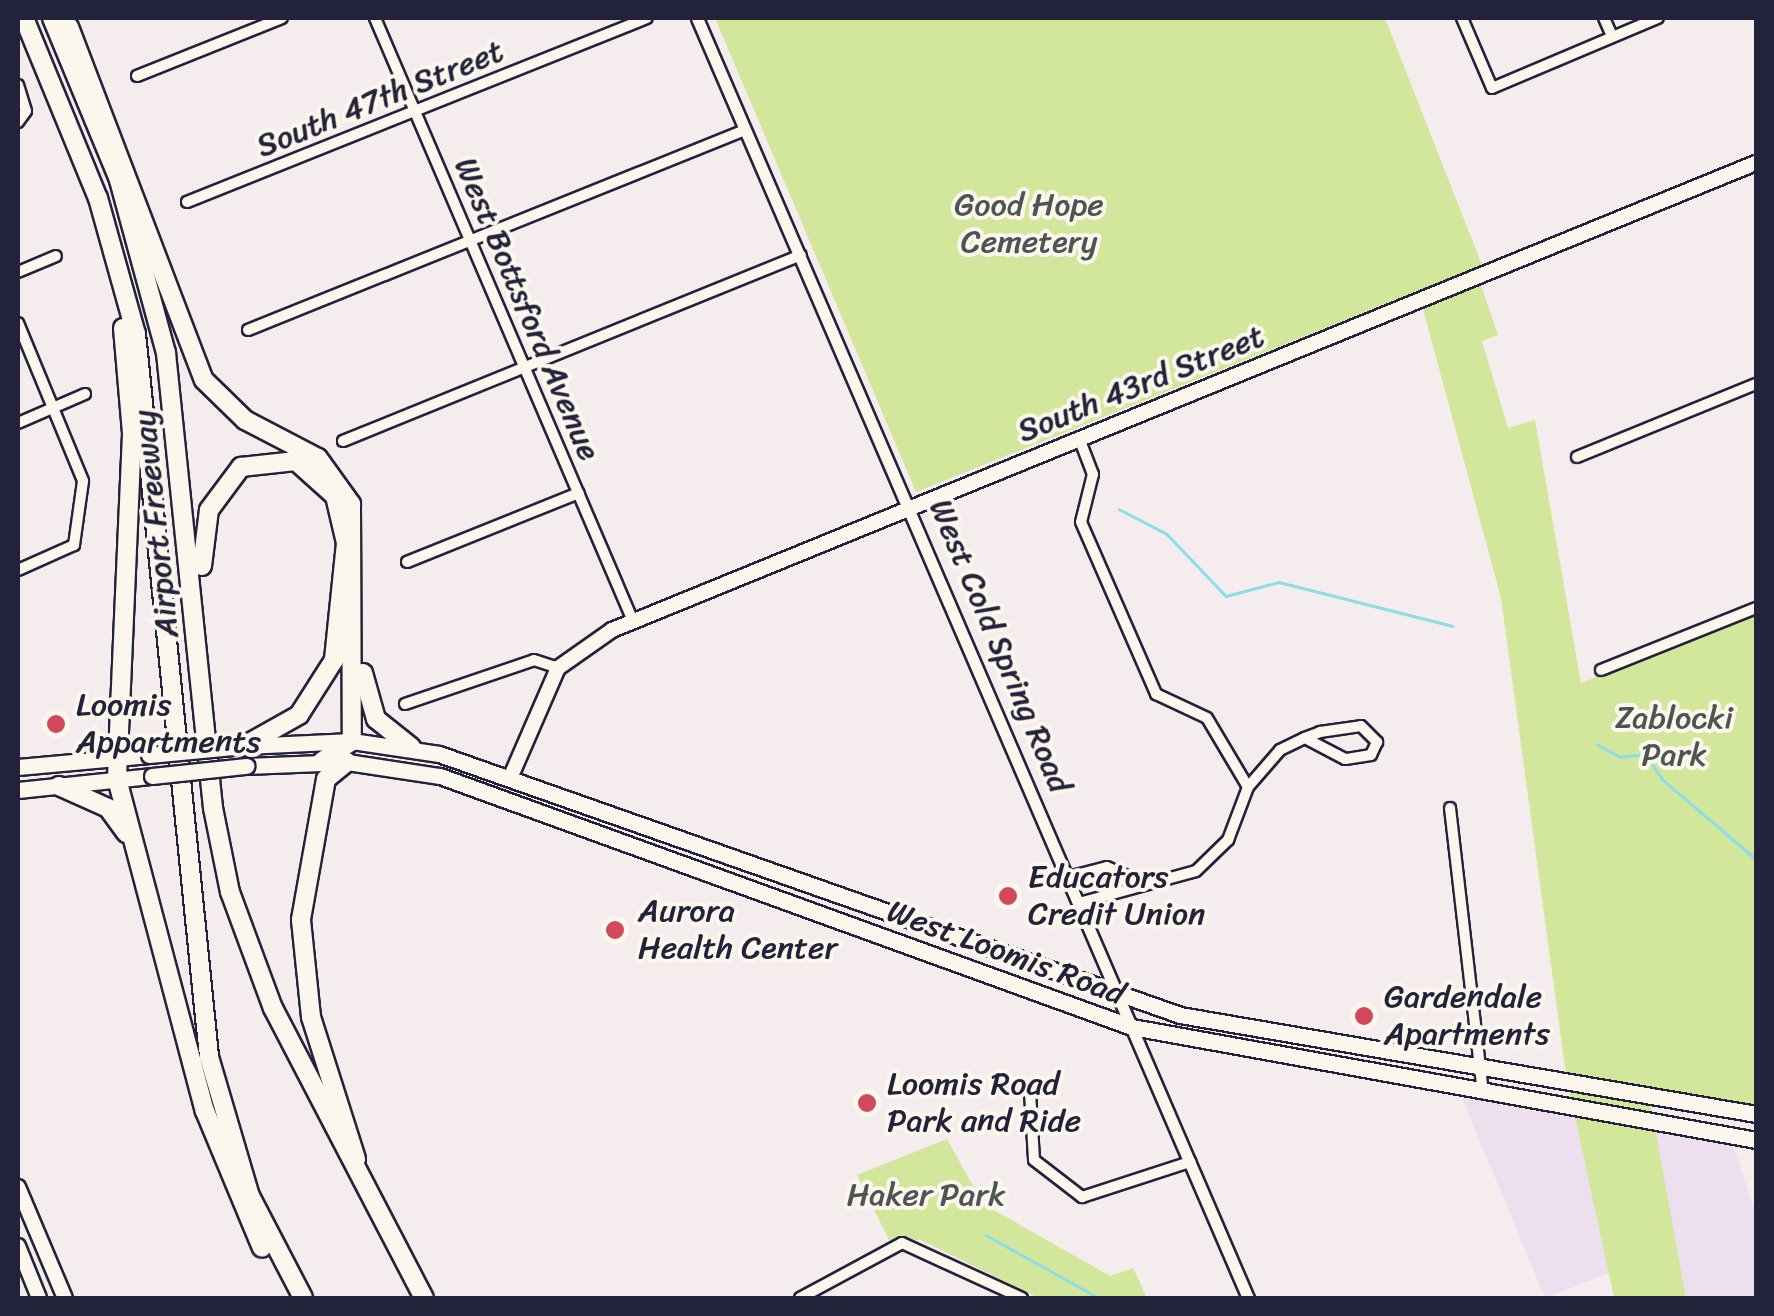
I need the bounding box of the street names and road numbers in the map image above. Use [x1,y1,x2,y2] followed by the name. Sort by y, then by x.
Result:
[251,32,509,166] street label: South 47th Street
[446,151,608,467] street label: West Bottsford Avenue
[1013,317,1269,451] street label: South 43rd Street
[125,408,187,640] street label: Airport Freeway
[920,492,1080,800] street label: West Cold Spring Road
[882,892,1130,1014] street label: West Loomis Road

